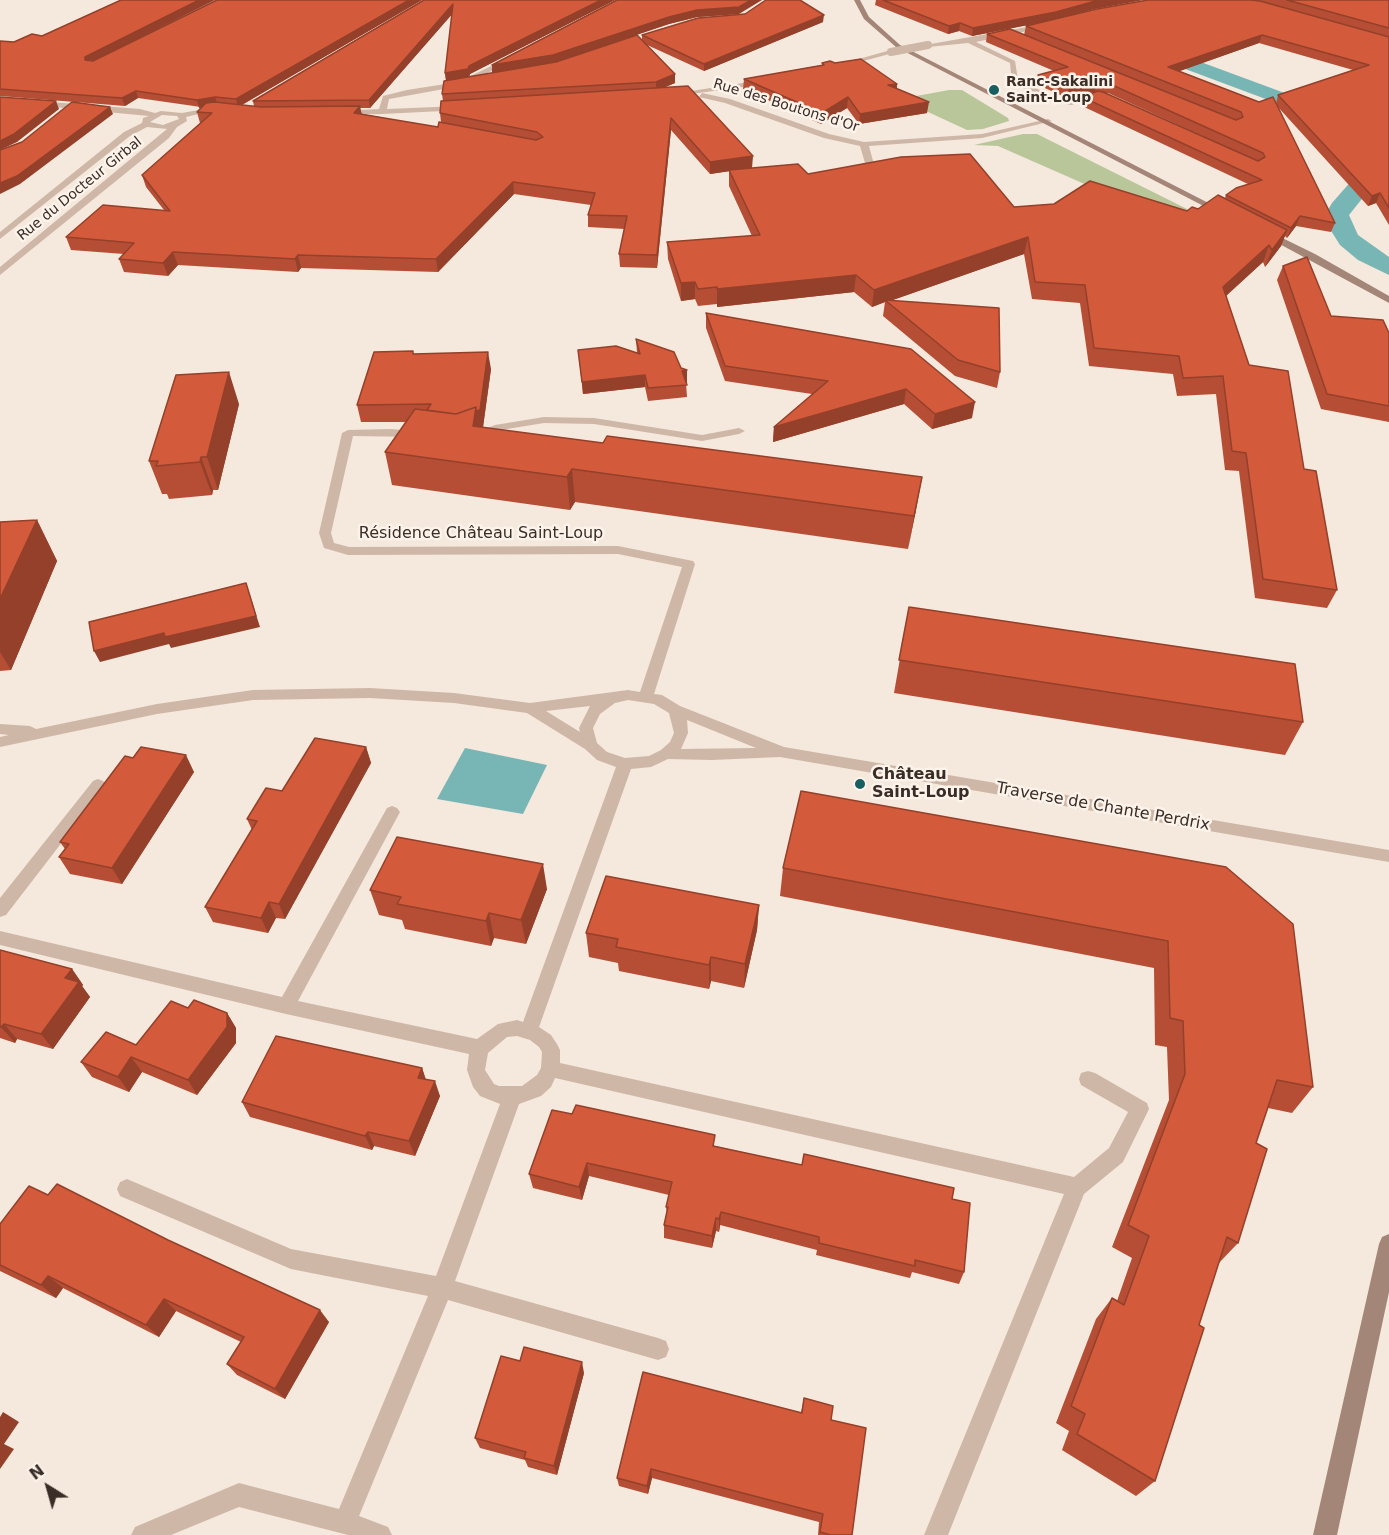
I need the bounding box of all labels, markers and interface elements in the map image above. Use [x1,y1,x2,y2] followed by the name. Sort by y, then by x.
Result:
[1006,74,1113,106] place label: Ranc-Sakalini Saint-Loup
[711,76,861,136] street label: Rue des Boutons d'Or
[987,83,1001,97] marker: Ranc-Sakalini Saint-Loup
[14,134,146,244] street label: Rue du Docteur Girbal
[359,524,603,544] street label: Résidence Château Saint-Loup
[872,765,970,803] place label: Château Saint-Loup
[853,777,867,791] marker: Château Saint-Loup
[995,779,1211,835] street label: Traverse de Chante Perdrix
[18,1457,78,1517] north arrow
[26,1461,48,1484] text: N

